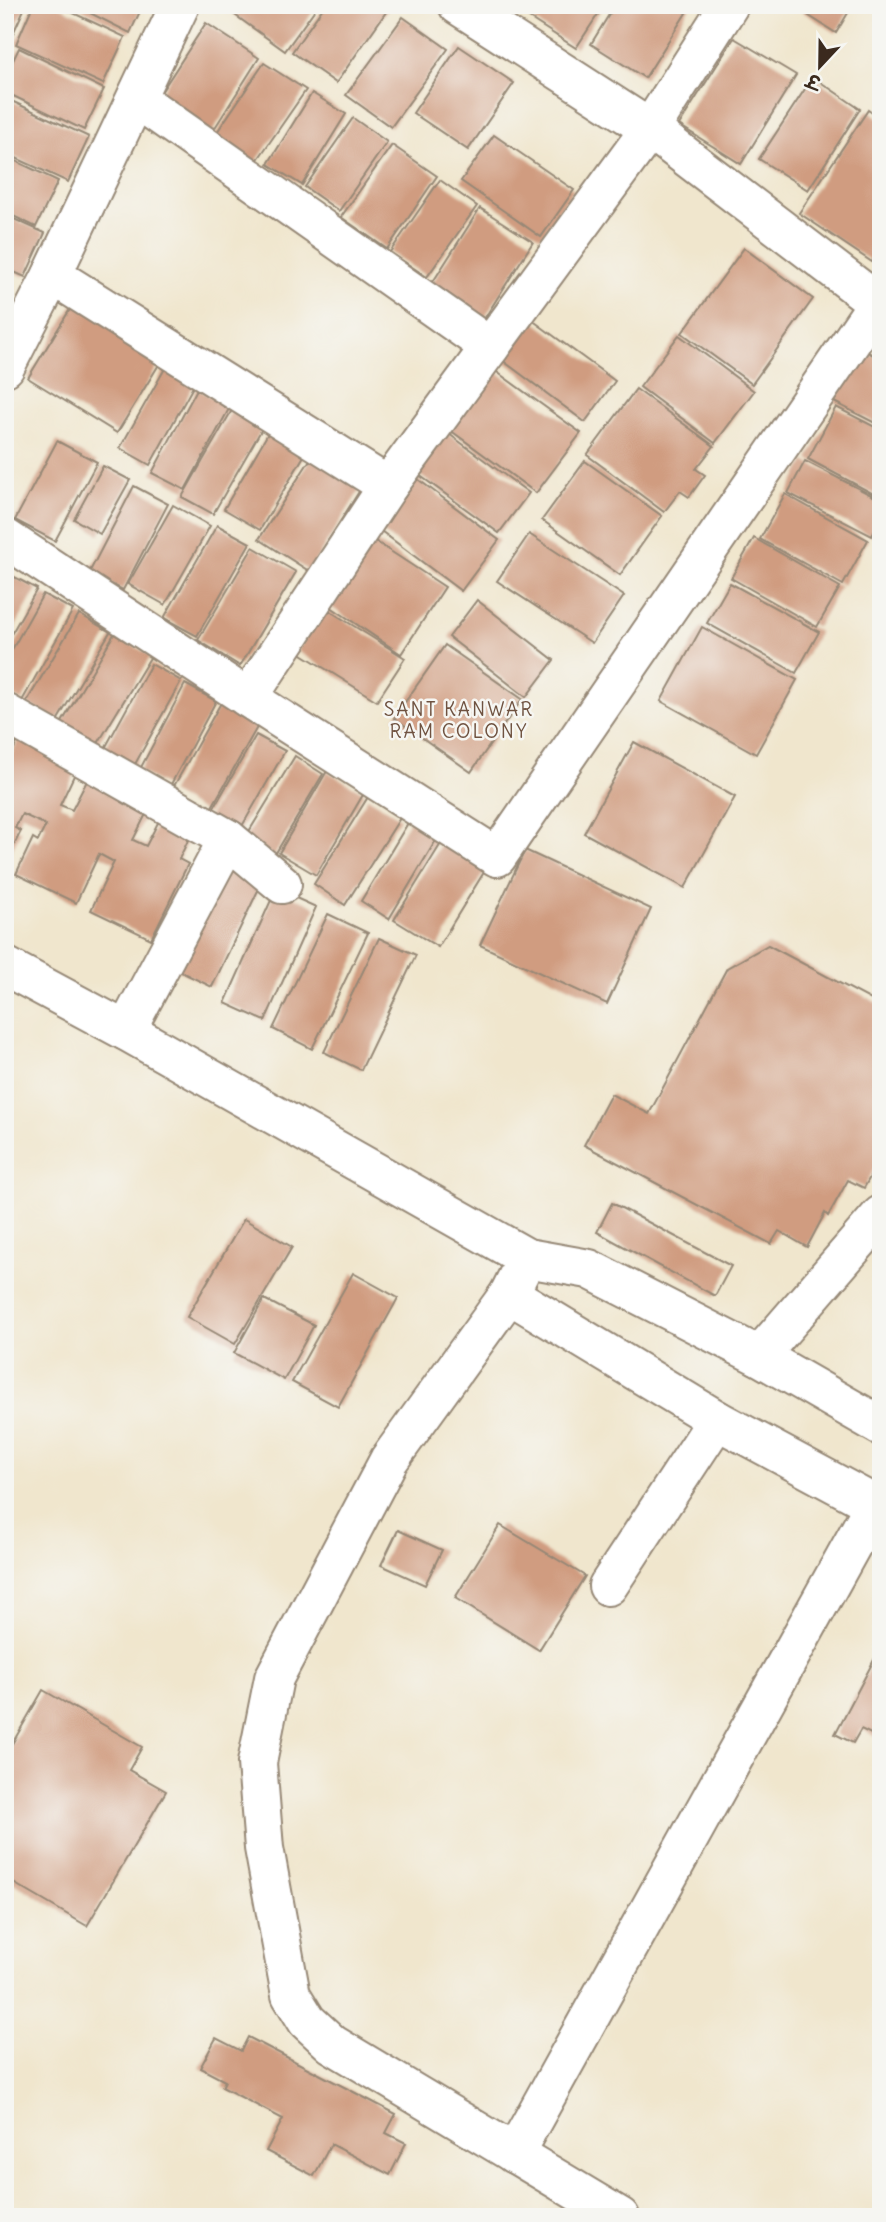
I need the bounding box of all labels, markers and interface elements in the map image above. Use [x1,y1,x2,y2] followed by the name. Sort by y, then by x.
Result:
[784,32,854,102] north arrow
[801,67,826,96] text: उ
[384,697,534,743] district label: SANT KANWAR RAM COLONY

